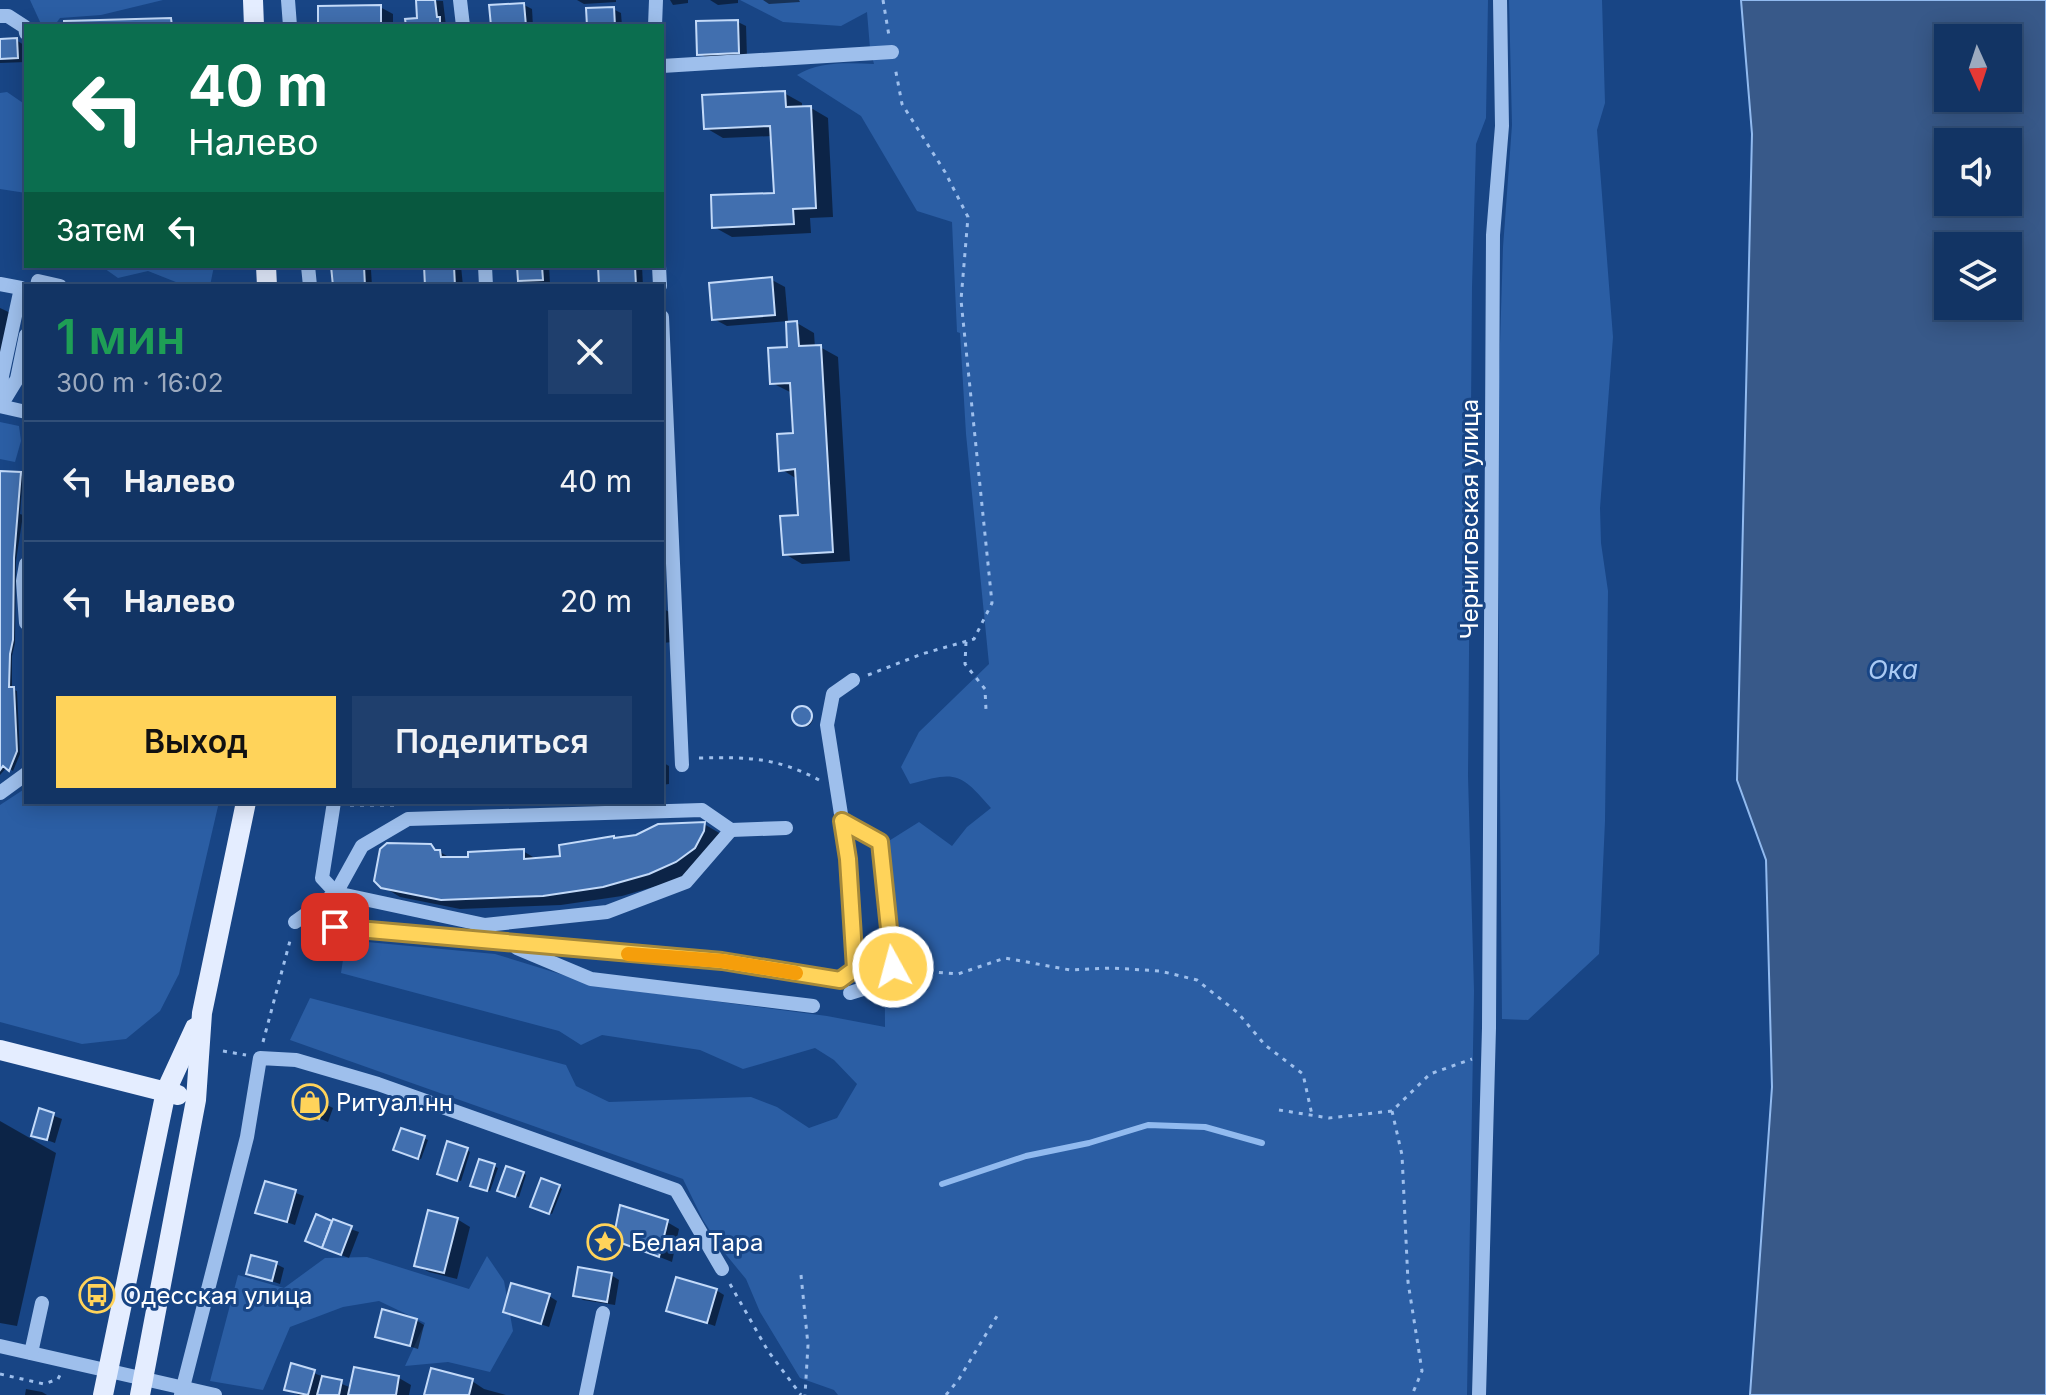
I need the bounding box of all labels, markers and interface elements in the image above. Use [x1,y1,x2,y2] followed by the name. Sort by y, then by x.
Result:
[1934,24,2022,112] north arrow
[1934,24,2022,320] map controls
[188,52,328,120] text: 40 m
[56,56,160,160] icon: left
[188,120,319,164] text: Налево
[1934,128,2022,216] button: sound
[161,208,205,252] icon: left
[56,212,145,248] text: Затем
[1934,232,2022,320] button: layers
[56,307,185,366] text: 1 мин
[548,310,632,394] button: close
[56,367,224,398] text: 300 m · 16:02
[1455,399,1484,639] street label: Черниговская улица
[56,459,100,503] icon: left
[124,463,236,499] text: Налево
[559,463,632,499] text: 40 m
[56,579,100,623] icon: left
[124,583,236,619] text: Налево
[560,583,632,619] text: 20 m
[1868,654,1918,685] water label: Ока
[56,696,336,788] button: Выход
[352,696,632,788] button: Поделиться
[301,893,369,961] pin
[313,905,357,949] icon: arrive
[851,925,935,1009] position arrow
[291,1083,329,1121] shop icon: Ритуал.нн
[336,1088,453,1117] place label: Ритуал.нн
[586,1223,624,1261] place icon: Белая Тара
[631,1228,763,1257] place label: Белая Тара
[78,1276,116,1314] bus stop icon: Одесская улица
[123,1281,313,1310] place label: Одесская улица

